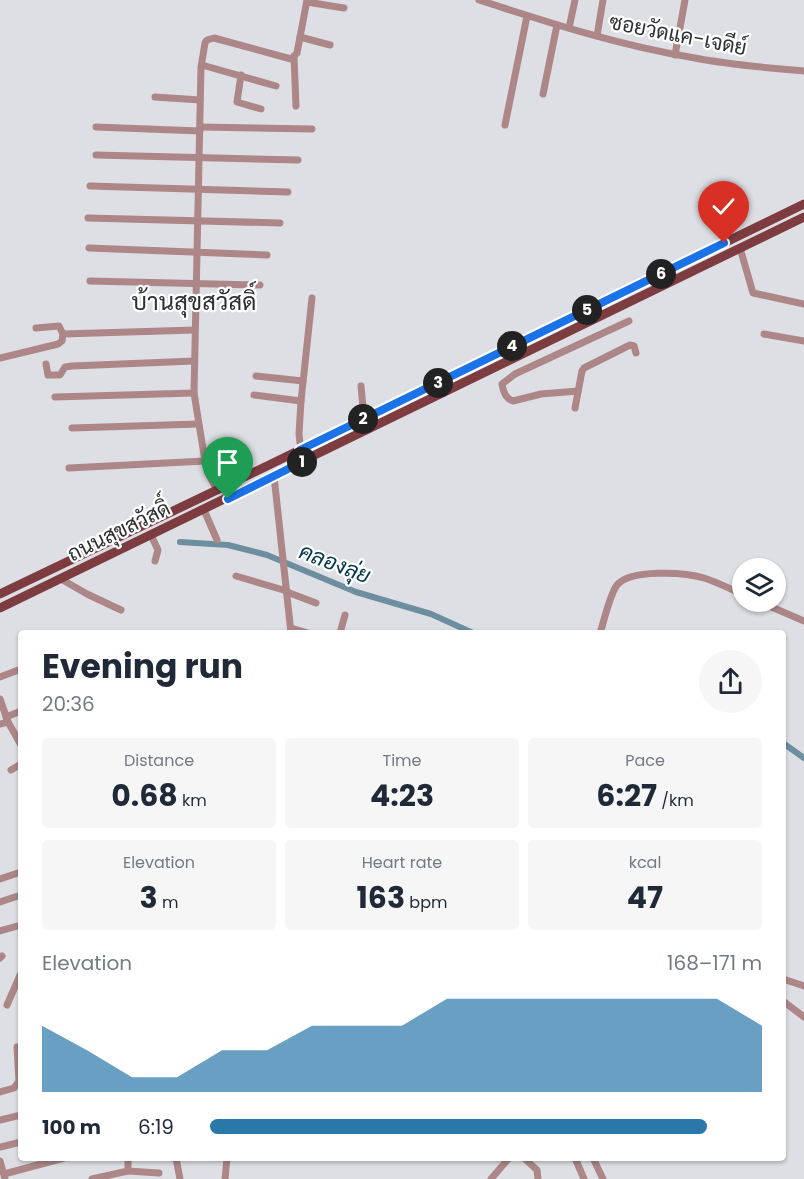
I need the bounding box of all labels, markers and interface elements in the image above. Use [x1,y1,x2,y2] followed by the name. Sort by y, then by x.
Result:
[607,7,749,62] street label: ซอยวัดแค-เจดีย์
[698,181,749,243] pin
[707,190,740,223] icon: check
[646,259,676,289] pin: 6
[656,262,666,285] text: 6
[132,280,256,318] district label: บ้านสุขสวัสดิ์
[572,295,602,325] pin: 5
[582,298,592,321] text: 5
[497,331,527,361] pin: 4
[507,334,517,357] text: 4
[423,368,453,398] pin: 3
[433,371,443,394] text: 3
[348,404,378,434] pin: 2
[358,407,368,430] text: 2
[202,437,253,499] pin
[211,446,244,479] icon: arrive
[287,447,317,477] pin: 1
[299,450,305,473] text: 1
[60,489,175,568] street label: ถนนสุขสวัสดิ์
[295,536,375,591] water label: คลองลุ่ย
[732,558,786,612] map controls
[732,558,786,612] button: layers
[42,643,243,690] text: Evening run
[699,650,762,713] button: share
[42,690,95,718] text: 20:36
[124,749,194,772] text: Distance
[383,749,422,772] text: Time
[625,749,665,772] text: Pace
[111,774,178,817] text: 0.68
[370,774,434,817] text: 4:23
[596,774,657,817] text: 6:27
[178,789,207,812] text: km
[657,789,694,812] text: /km
[123,851,195,874] text: Elevation
[362,851,442,874] text: Heart rate
[629,851,661,874] text: kcal
[140,876,158,919] text: 3
[357,876,405,919] text: 163
[627,876,663,919] text: 47
[158,891,178,914] text: m
[405,891,447,914] text: bpm
[42,949,132,977] text: Elevation
[667,949,762,977] text: 168–171 m
[42,1113,101,1141] text: 100 m
[138,1113,174,1141] text: 6:19

